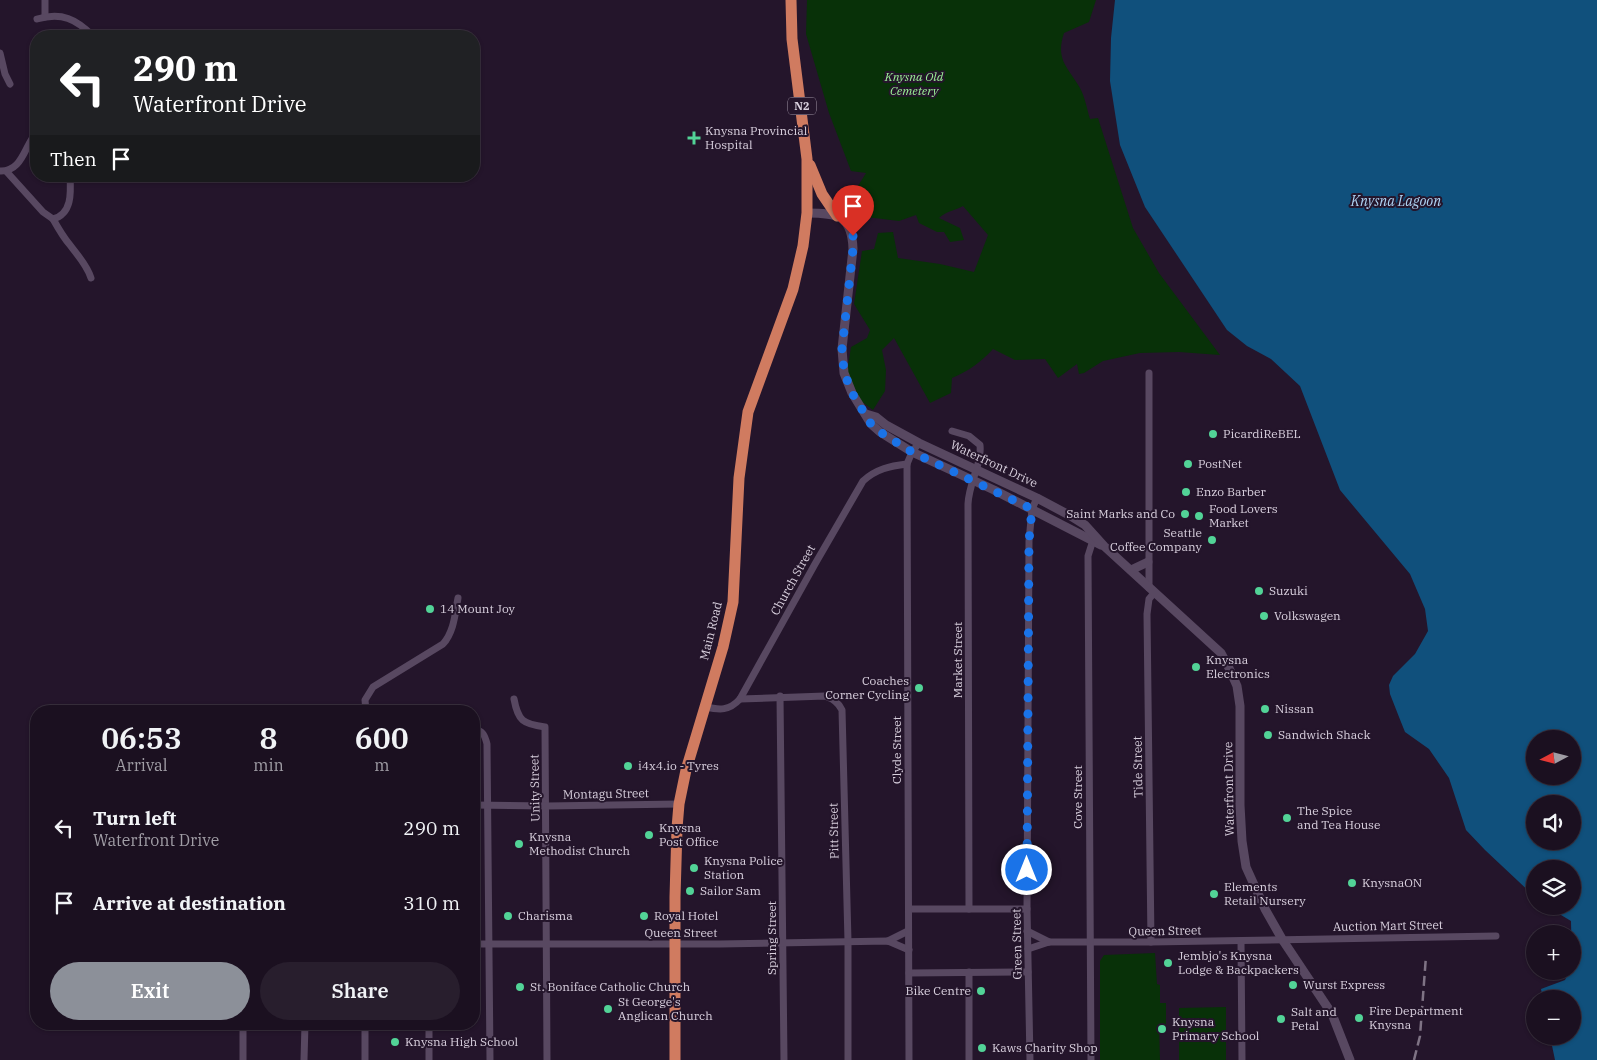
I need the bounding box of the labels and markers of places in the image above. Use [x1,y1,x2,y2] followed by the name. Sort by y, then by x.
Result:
[705,123,808,152] place label: Knysna Provincial Hospital
[687,131,701,145] marker: Knysna Provincial Hospital
[832,185,874,236] pin
[1223,426,1301,441] place label: PicardiReBEL
[1207,428,1219,440] marker: PicardiReBEL
[1198,456,1242,471] place label: PostNet
[1182,458,1194,470] marker: PostNet
[1196,484,1267,499] place label: Enzo Barber
[1180,486,1192,498] marker: Enzo Barber
[1209,501,1278,530] place label: Food Lovers Market
[1066,506,1175,521] place label: Saint Marks and Co
[1179,508,1191,520] marker: Saint Marks and Co
[1193,510,1205,522] marker: Food Lovers Market
[1110,525,1203,554] place label: Seattle Coffee Company
[1206,534,1218,546] marker: Seattle Coffee Company
[1269,583,1308,598] place label: Suzuki
[1253,585,1265,597] marker: Suzuki
[440,601,516,616] place label: 14 Mount Joy
[424,603,436,615] marker: 14 Mount Joy
[1274,608,1341,623] place label: Volkswagen
[1258,610,1270,622] marker: Volkswagen
[1206,652,1270,681] place label: Knysna Electronics
[1190,661,1202,673] marker: Knysna Electronics
[825,673,909,702] place label: Coaches Corner Cycling
[913,682,925,694] marker: Coaches Corner Cycling
[1275,701,1314,716] place label: Nissan
[1259,703,1271,715] marker: Nissan
[1278,727,1370,742] place label: Sandwich Shack
[1262,729,1274,741] marker: Sandwich Shack
[638,758,719,773] place label: i4x4.io - Tyres
[622,760,634,772] marker: i4x4.io - Tyres
[1297,803,1380,832] place label: The Spice and Tea House
[1281,812,1293,824] marker: The Spice and Tea House
[659,820,719,849] place label: Knysna Post Office
[529,829,631,858] place label: Knysna Methodist Church
[643,829,655,841] marker: Knysna Post Office
[513,838,525,850] marker: Knysna Methodist Church
[704,853,783,882] place label: Knysna Police Station
[688,862,700,874] marker: Knysna Police Station
[1362,875,1422,890] place label: KnysnaON
[1346,877,1358,889] marker: KnysnaON
[1224,879,1306,908] place label: Elements Retail Nursery
[700,883,761,898] place label: Sailor Sam
[684,885,696,897] marker: Sailor Sam
[1208,888,1220,900] marker: Elements Retail Nursery
[518,908,573,923] place label: Charisma
[654,908,719,923] place label: Royal Hotel
[502,910,514,922] marker: Charisma
[638,910,650,922] marker: Royal Hotel
[1178,948,1299,977] place label: Jembjo's Knysna Lodge & Backpackers
[1162,957,1174,969] marker: Jembjo's Knysna Lodge & Backpackers
[1303,977,1385,992] place label: Wurst Express
[530,979,691,994] place label: St. Boniface Catholic Church
[1287,979,1299,991] marker: Wurst Express
[514,981,526,993] marker: St. Boniface Catholic Church
[905,983,971,998] place label: Bike Centre
[975,985,987,997] marker: Bike Centre
[618,994,713,1023] place label: St George's Anglican Church
[602,1003,614,1015] marker: St George's Anglican Church
[1369,1003,1463,1032] place label: Fire Department Knysna
[1291,1004,1337,1033] place label: Salt and Petal
[1353,1012,1365,1024] marker: Fire Department Knysna
[1275,1013,1287,1025] marker: Salt and Petal
[1172,1014,1260,1043] place label: Knysna Primary School
[1156,1023,1168,1035] marker: Knysna Primary School
[405,1034,518,1049] place label: Knysna High School
[389,1036,401,1048] marker: Knysna High School
[992,1040,1098,1055] place label: Kaws Charity Shop
[976,1042,988,1054] marker: Kaws Charity Shop

